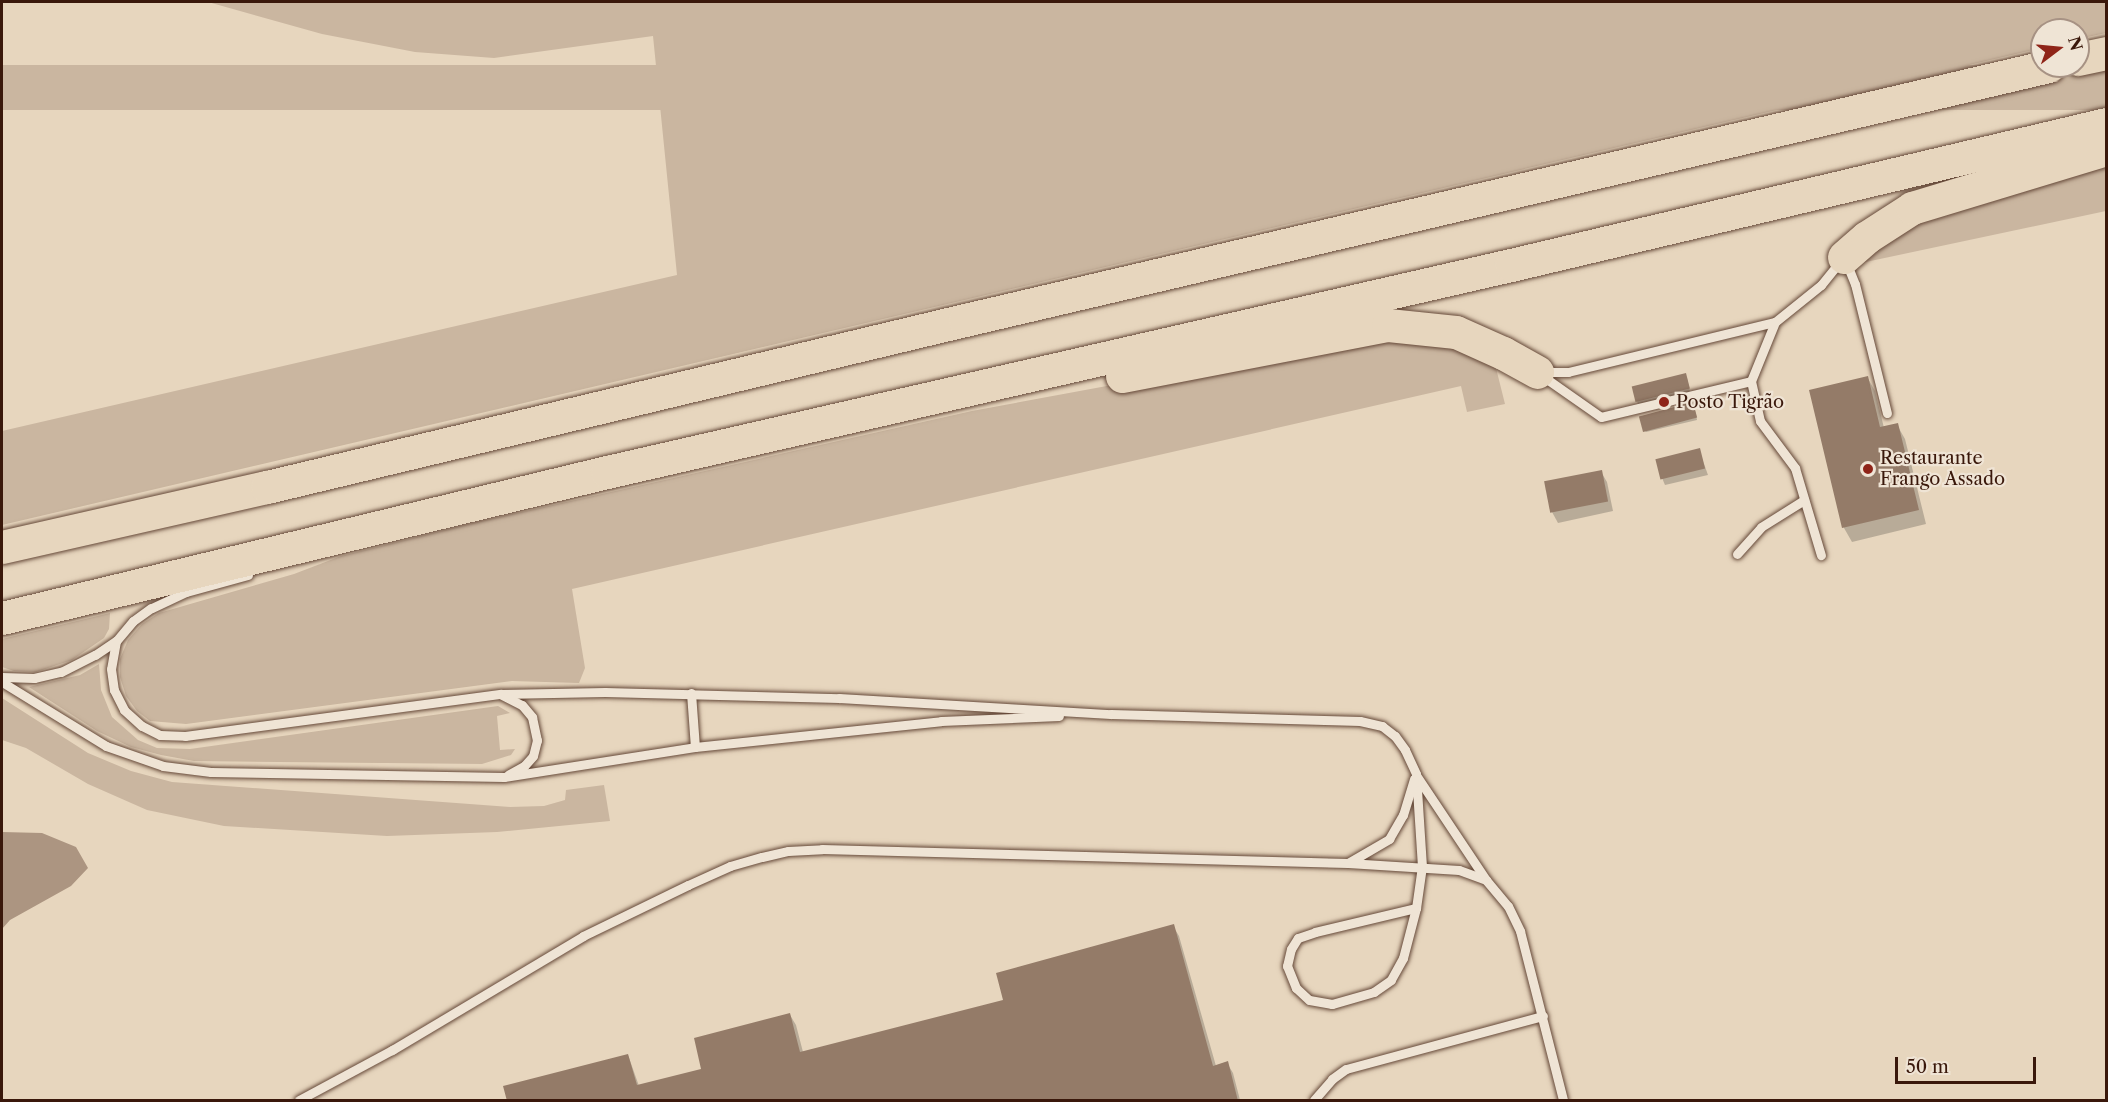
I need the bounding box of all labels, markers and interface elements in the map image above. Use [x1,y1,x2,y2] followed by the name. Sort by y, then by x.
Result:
[2030,18,2090,78] north arrow
[2064,34,2087,53] text: N
[1676,391,1785,413] place label: Posto Tigrão
[1657,395,1671,409] marker: Posto Tigrão
[1880,448,2006,490] place label: Restaurante Frango Assado
[1861,462,1875,476] marker: Restaurante Frango Assado
[1898,1045,2039,1083] scale bar
[1906,1056,1949,1078] text: 50 m

